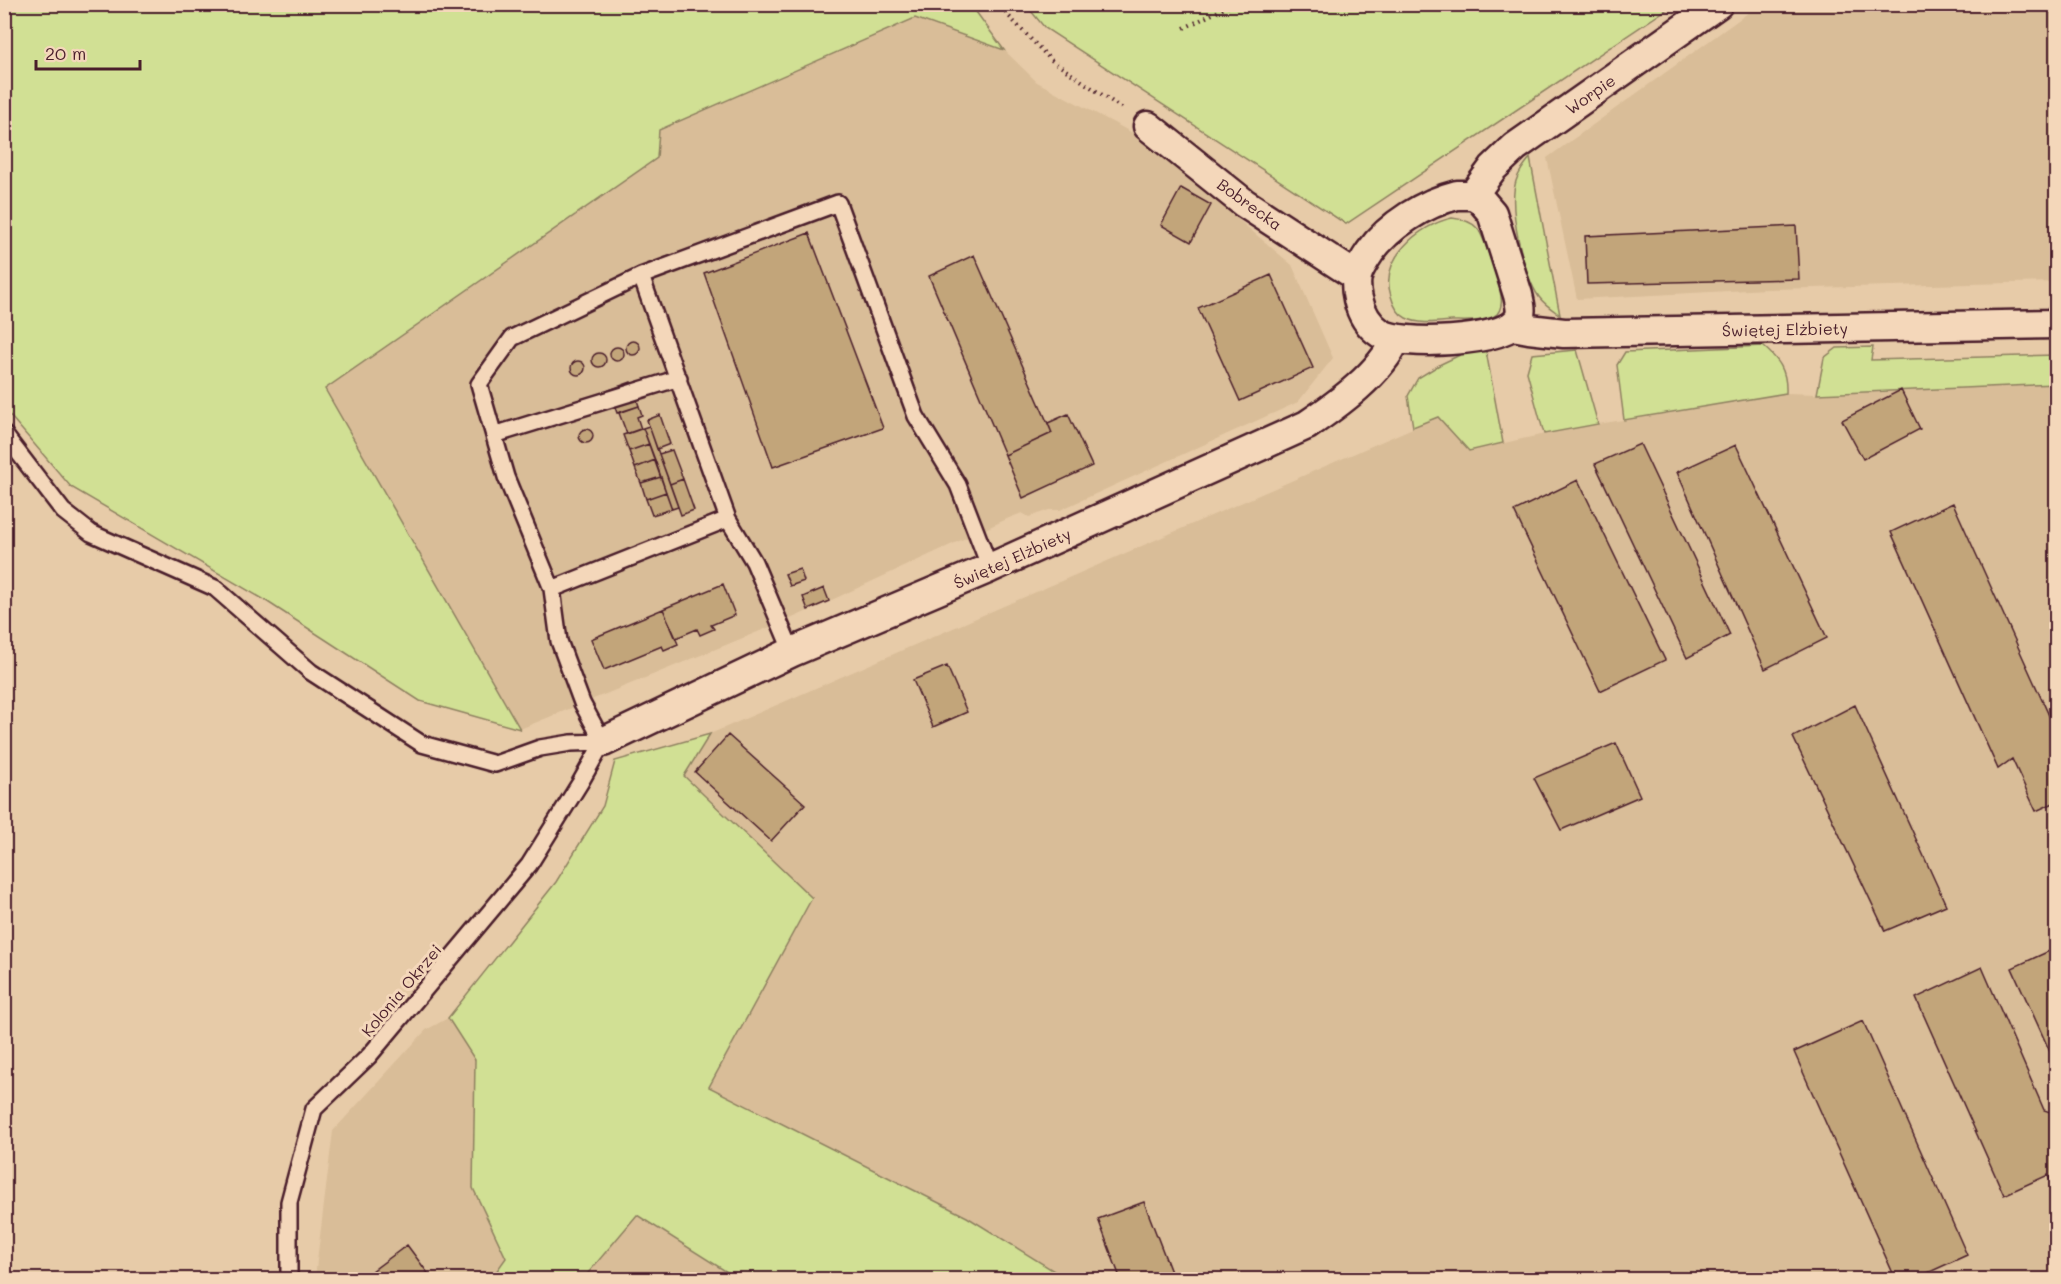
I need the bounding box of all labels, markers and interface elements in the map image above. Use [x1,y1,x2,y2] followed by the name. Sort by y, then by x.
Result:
[36,33,140,71] scale bar
[45,41,86,65] text: 20 m
[1561,69,1619,119] street label: Worpie
[1213,173,1287,235] street label: Bobrecka
[1722,317,1848,341] street label: Świętej Elżbiety
[950,523,1074,593] street label: Świętej Elżbiety
[356,939,446,1041] street label: Kolonia Okrzei

